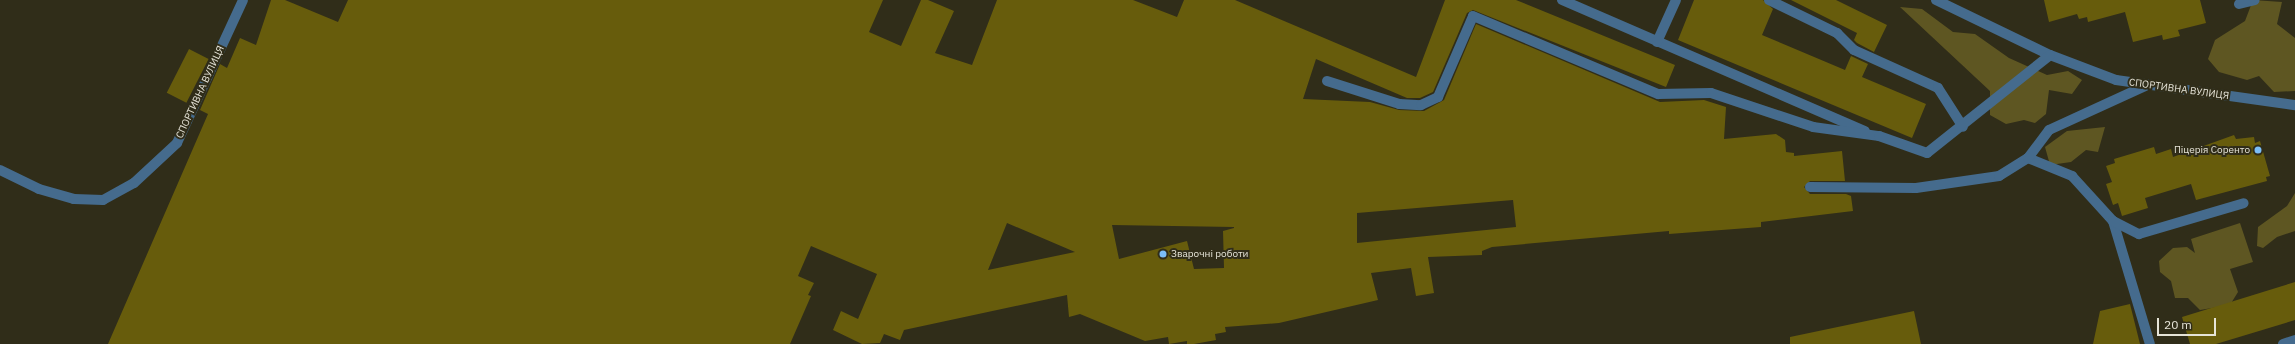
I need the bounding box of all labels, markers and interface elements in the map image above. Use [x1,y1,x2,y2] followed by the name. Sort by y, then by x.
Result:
[173,44,227,140] street label: СПОРТИВНА ВУЛИЦЯ
[2128,76,2230,102] street label: СПОРТИВНА ВУЛИЦЯ
[2174,144,2250,156] place label: Піцерія Соренто
[2253,145,2263,155] marker: Піцерія Соренто
[1171,248,1248,260] place label: Зварочні роботи
[1158,249,1168,259] marker: Зварочні роботи
[2159,310,2218,336] scale bar
[2164,317,2192,332] text: 20 m

